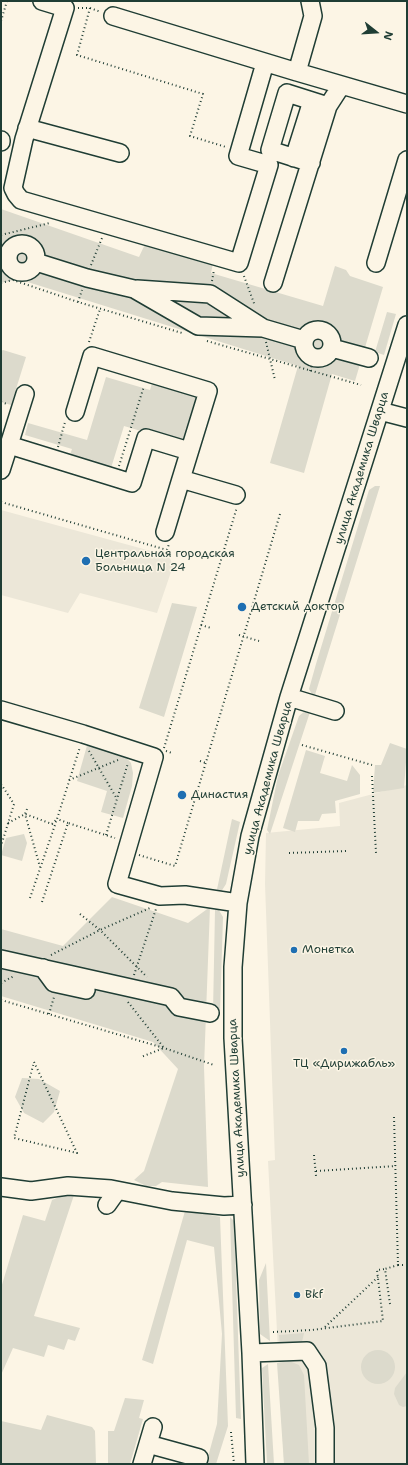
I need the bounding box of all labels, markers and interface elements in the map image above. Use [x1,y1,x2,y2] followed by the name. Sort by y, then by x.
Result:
[356,12,396,52] north arrow
[380,29,396,42] text: N
[332,390,392,546] street label: улица Академика Шварца
[95,547,235,575] place label: Центральная городская Больница N 24
[80,555,92,567] marker: Центральная городская Больница N 24
[251,600,344,614] place label: Детский доктор
[236,601,248,613] marker: Детский доктор
[240,699,296,857] street label: улица Академика Шварца
[191,788,248,802] place label: Династия
[176,789,188,801] marker: Династия
[302,943,354,957] place label: Монетка
[289,945,299,955] marker: Монетка
[226,1018,248,1178] street label: улица Академика Шварца
[339,1046,349,1056] marker: ТЦ «Дирижабль»
[293,1057,395,1071] place label: ТЦ «Дирижабль»
[305,1288,323,1302] place label: Bkf
[292,1290,302,1300] marker: Bkf

